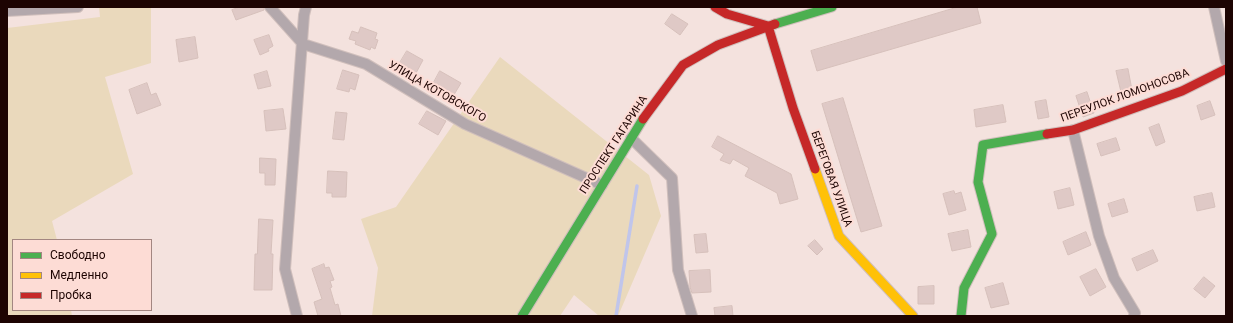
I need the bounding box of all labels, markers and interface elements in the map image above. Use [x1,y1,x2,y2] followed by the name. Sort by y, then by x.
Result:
[386,59,488,125] street label: УЛИЦА КОТОВСКОГО
[1059,67,1191,125] street label: ПЕРЕУЛОК ЛОМОНОСОВА
[577,93,651,197] street label: ПРОСПЕКТ ГАГАРИНА
[808,129,854,229] street label: БЕРЕГОВАЯ УЛИЦА
[12,239,152,311] legend
[50,248,106,262] text: Свободно
[50,268,108,282] text: Медленно
[50,288,92,302] text: Пробка

